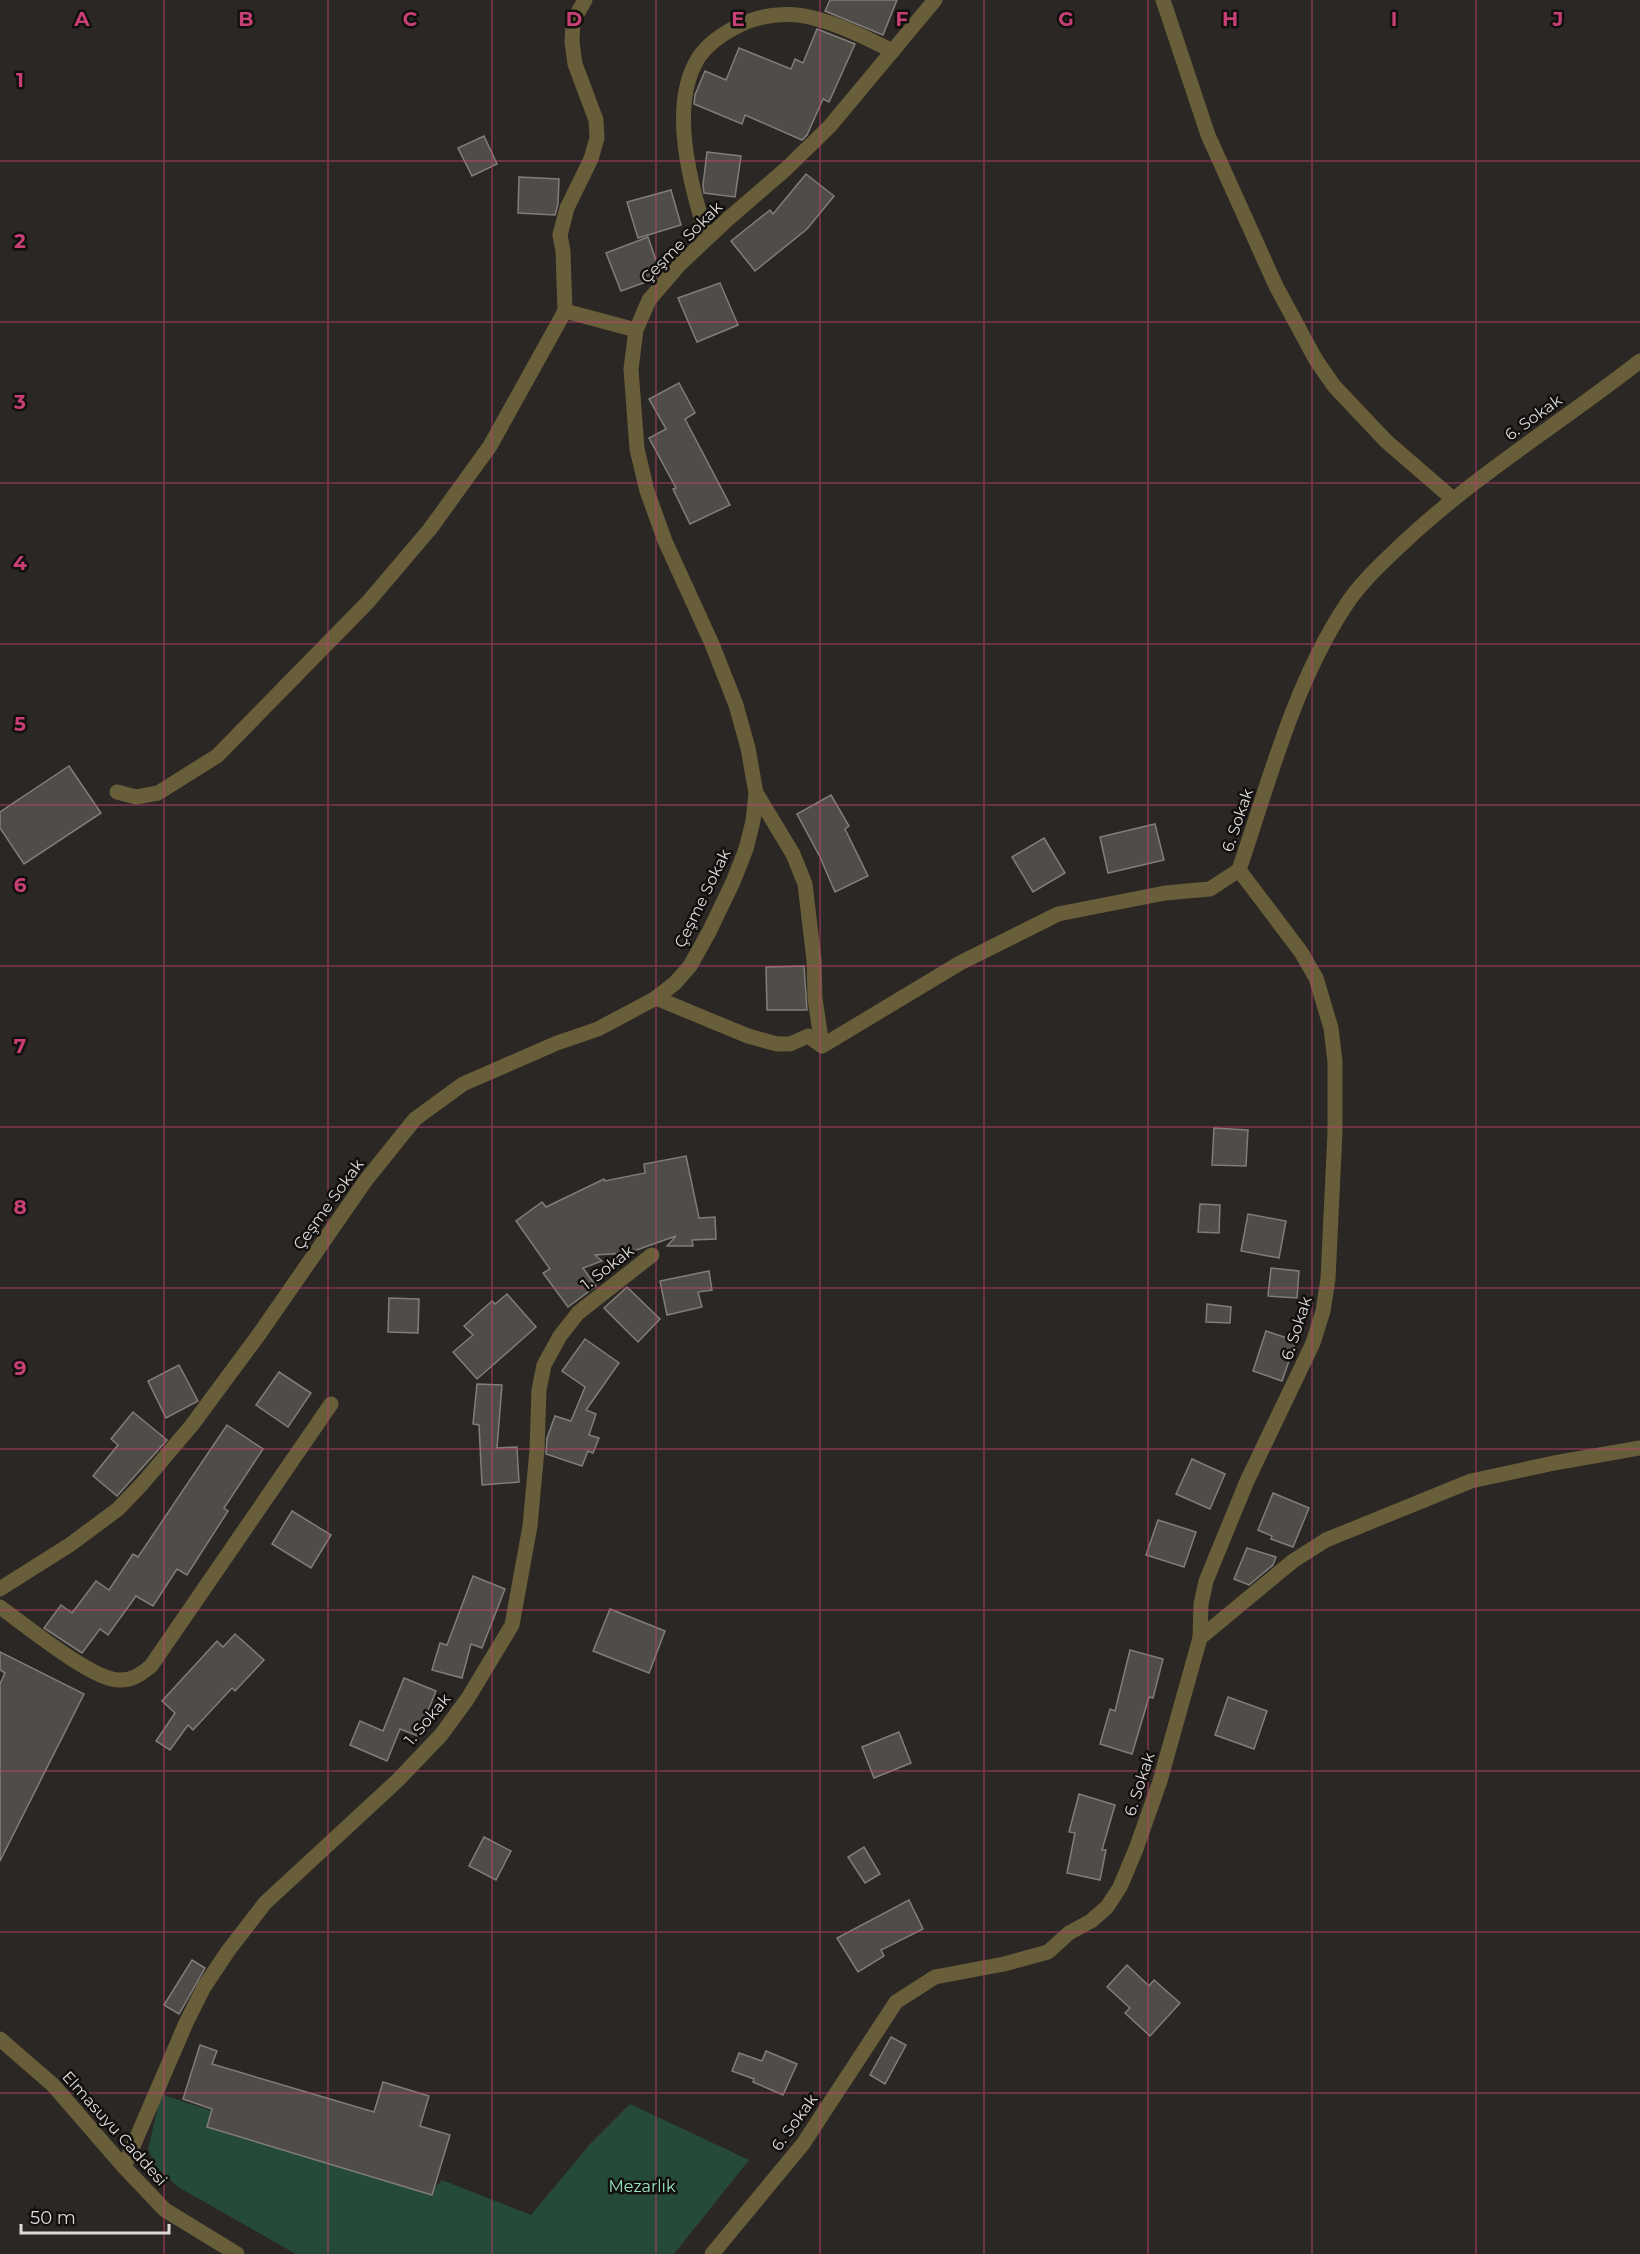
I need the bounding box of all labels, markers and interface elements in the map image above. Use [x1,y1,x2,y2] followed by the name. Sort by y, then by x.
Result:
[73,7,90,31] text: A
[238,7,254,31] text: B
[403,7,418,31] text: C
[566,7,582,31] text: D
[731,7,745,31] text: E
[896,7,909,31] text: F
[1058,7,1074,31] text: G
[1222,7,1238,31] text: H
[1391,7,1397,31] text: I
[1552,7,1563,31] text: J
[16,68,24,92] text: 1
[637,197,726,287] street label: Çeşme Sokak
[14,229,26,253] text: 2
[13,390,26,414] text: 3
[1501,390,1566,444] street label: 6. Sokak
[13,551,27,575] text: 4
[14,712,26,736] text: 5
[1218,786,1257,854] street label: 6. Sokak
[670,845,735,951] street label: Çeşme Sokak
[14,873,27,897] text: 6
[14,1034,26,1058] text: 7
[289,1155,368,1253] street label: Çeşme Sokak
[13,1195,27,1219] text: 8
[577,1241,638,1294] street label: 1. Sokak
[1277,1294,1316,1362] street label: 6. Sokak
[14,1356,26,1380] text: 9
[400,1689,455,1749] street label: 1. Sokak
[1120,1750,1159,1818] street label: 6. Sokak
[58,2067,171,2190] street label: Elmasuyu Caddesi
[767,2090,822,2154] street label: 6. Sokak
[609,2177,676,2196] park label: Mezarlık
[21,2197,170,2235] scale bar
[30,2207,76,2229] text: 50 m

